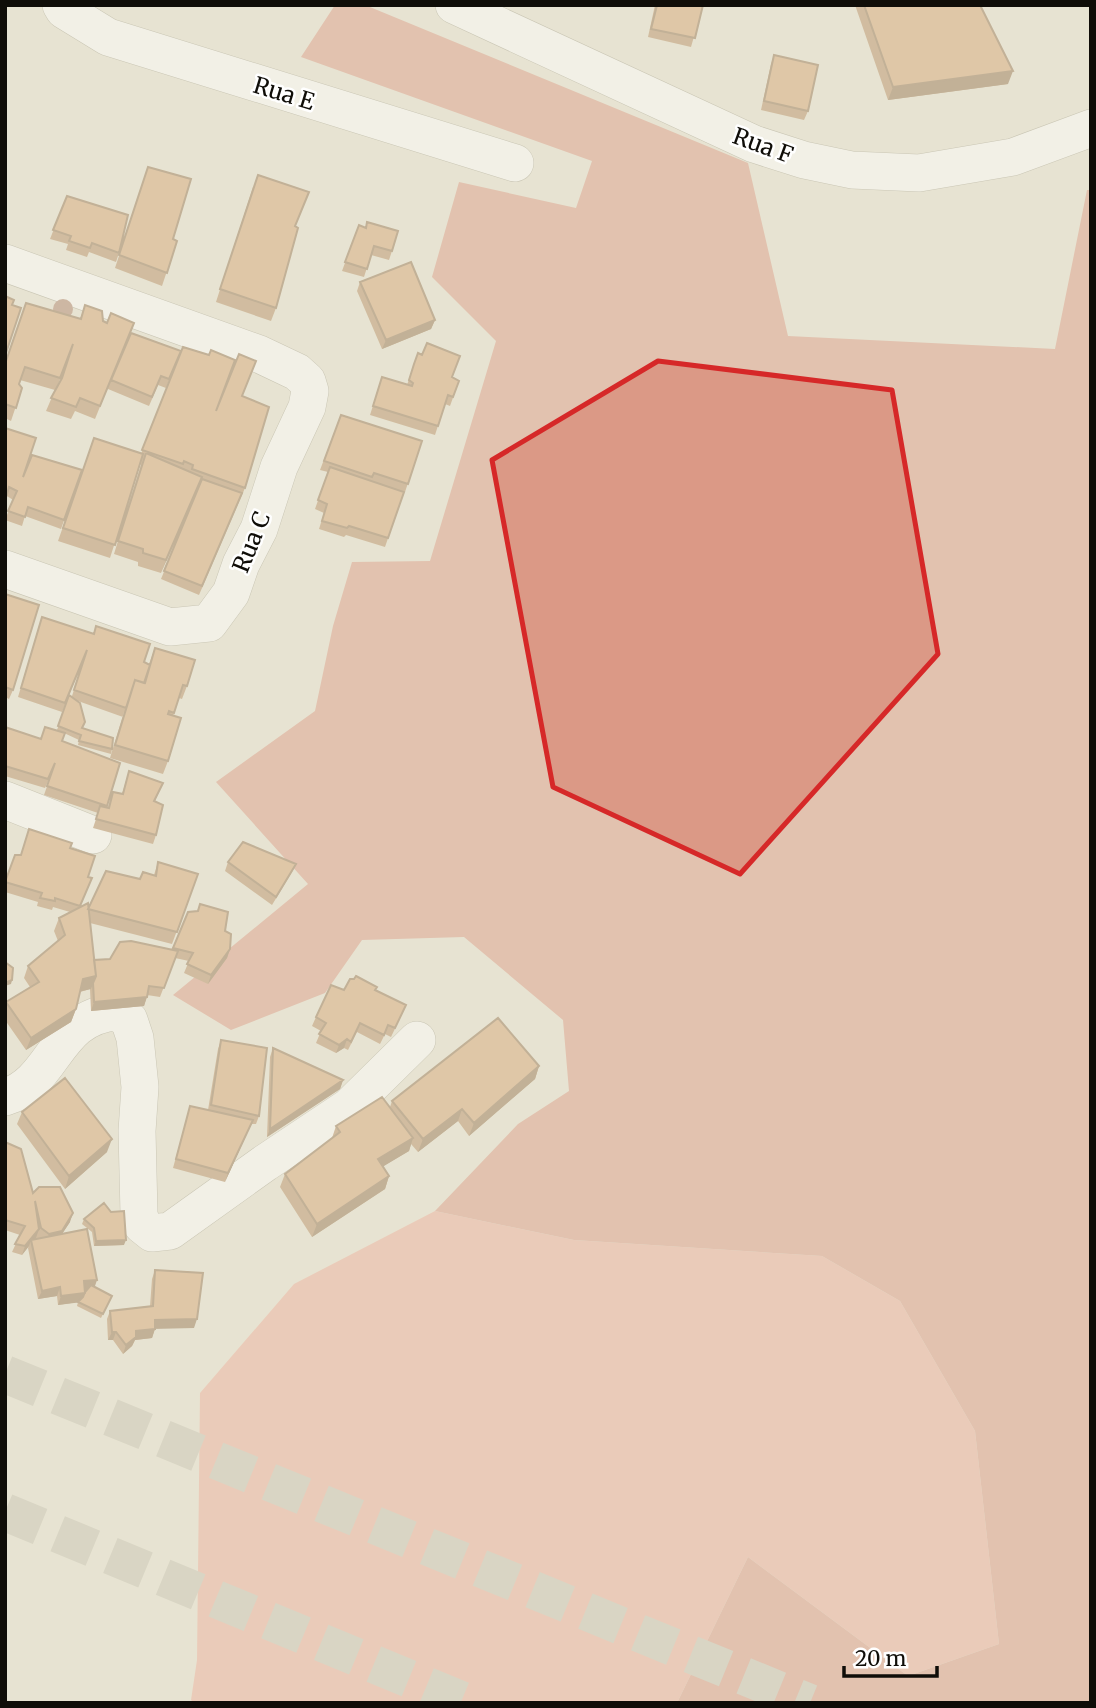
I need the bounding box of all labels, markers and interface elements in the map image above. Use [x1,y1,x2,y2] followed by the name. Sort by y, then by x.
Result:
[250,70,319,116] street label: Rua E
[729,121,797,169] street label: Rua F
[226,507,276,577] street label: Rua C
[844,1634,937,1678] scale bar
[855,1645,907,1672] text: 20 m

